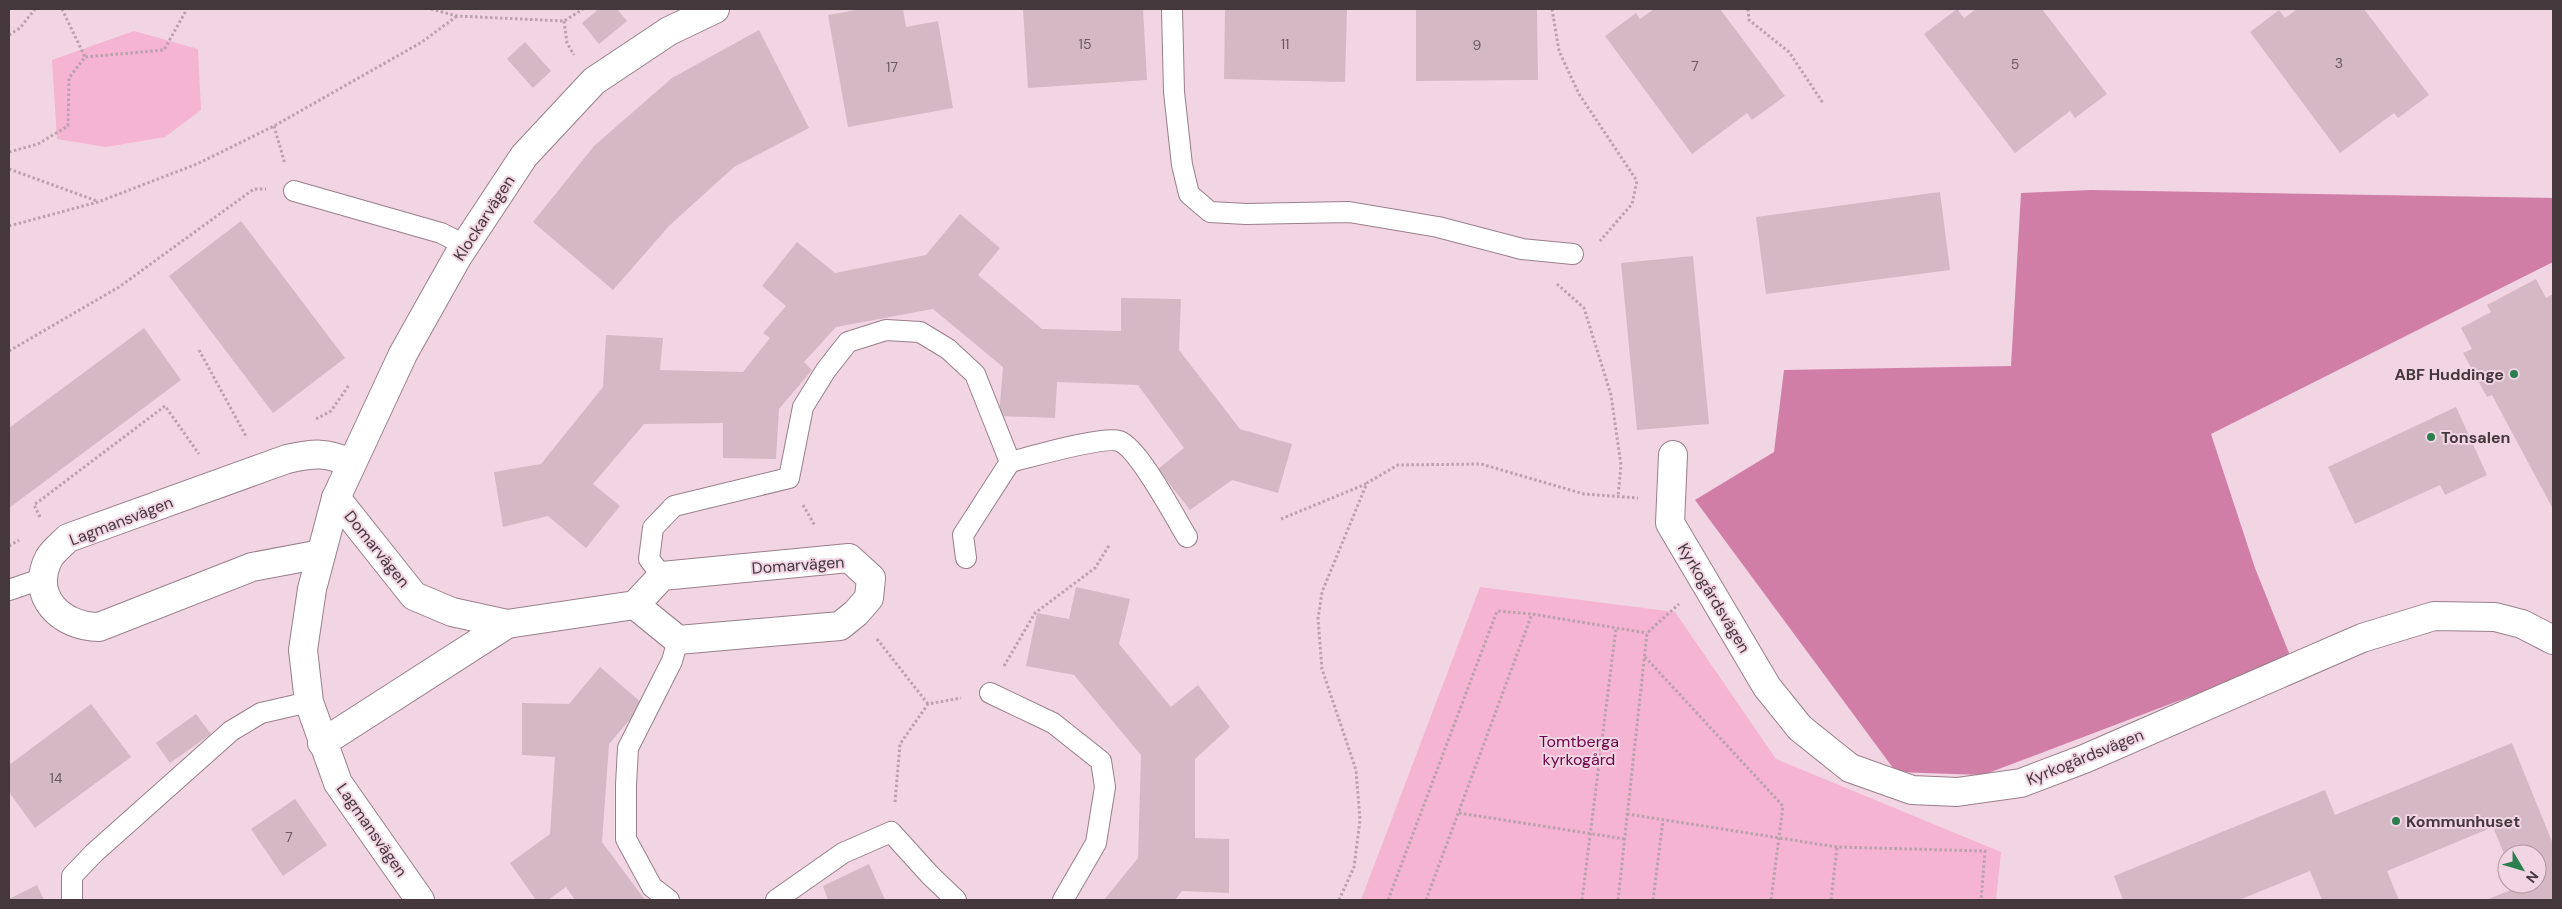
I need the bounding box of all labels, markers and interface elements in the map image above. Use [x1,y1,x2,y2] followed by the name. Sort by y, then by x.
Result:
[1079,35,1091,53] house number: 15
[1281,35,1289,53] house number: 11
[1473,36,1482,54] house number: 9
[2335,54,2343,72] house number: 3
[2011,55,2019,73] house number: 5
[1691,57,1699,75] house number: 7
[886,58,898,76] house number: 17
[449,171,519,265] street label: Klockarvägen
[2394,364,2504,385] place label: ABF Huddinge
[2508,368,2520,380] marker: ABF Huddinge
[2441,427,2510,448] place label: Tonsalen
[2425,431,2437,443] marker: Tonsalen
[66,492,176,550] street label: Lagmansvägen
[340,506,414,592] street label: Domarvägen
[1673,539,1755,657] street label: Kyrkogårdsvägen
[751,551,845,579] street label: Domarvägen
[2023,724,2147,790] street label: Kyrkogårdsvägen
[1539,731,1619,770] park label: Tomtberga kyrkogård
[50,769,63,787] house number: 14
[332,779,412,881] street label: Lagmansvägen
[2406,811,2520,832] place label: Kommunhuset
[2390,815,2402,827] marker: Kommunhuset
[285,828,293,846] house number: 7
[2497,844,2547,894] north arrow
[2522,867,2542,887] text: N

